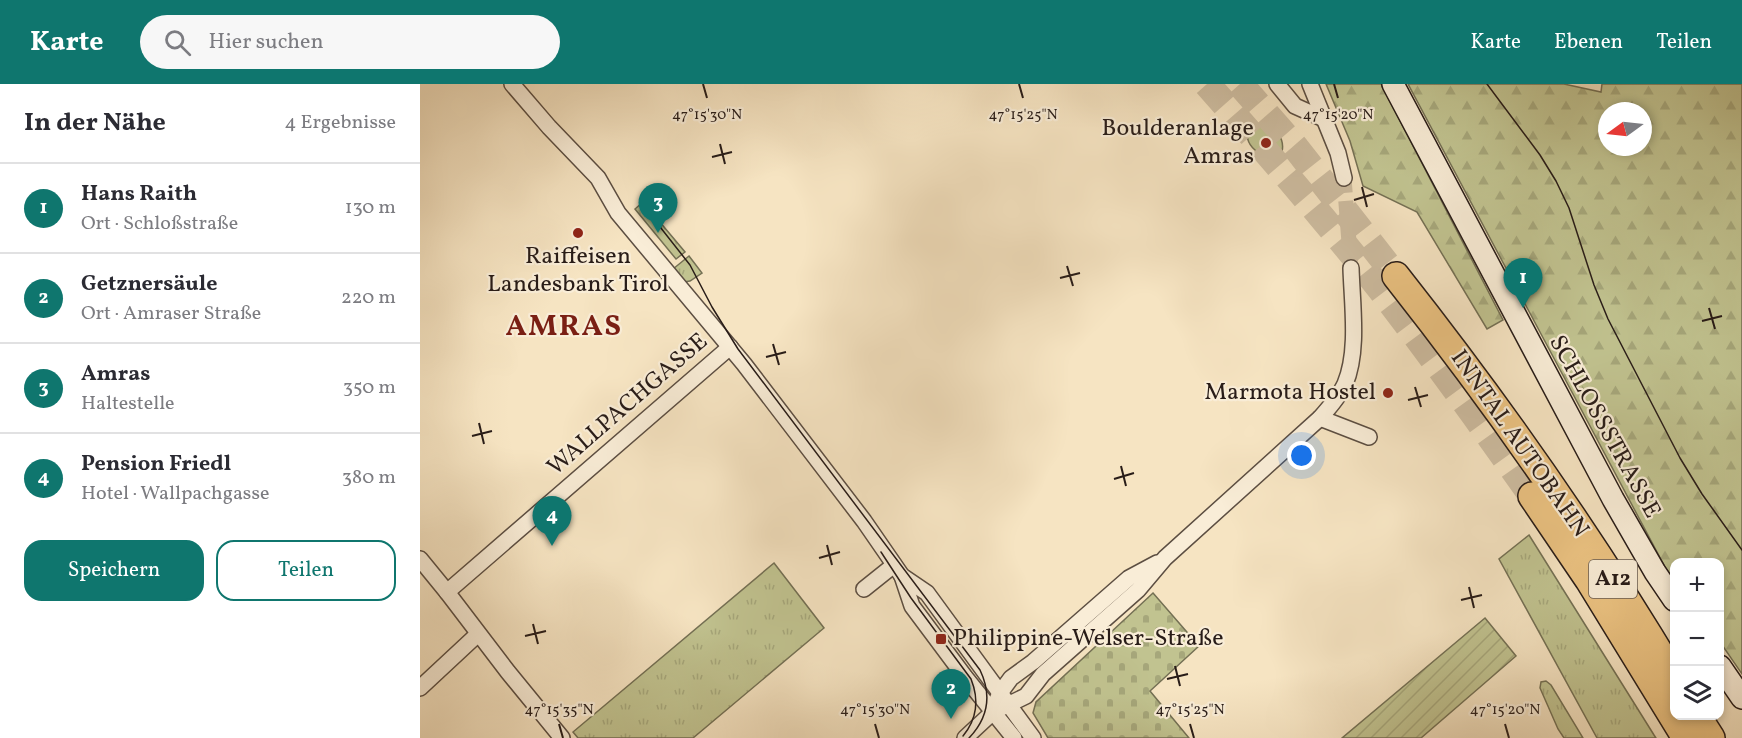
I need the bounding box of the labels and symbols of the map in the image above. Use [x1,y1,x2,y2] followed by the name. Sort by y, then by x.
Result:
[1598,102,1652,156] north arrow
[672,105,742,126] text: 47°15'30"N
[988,105,1058,126] text: 47°15'25"N
[1303,105,1373,126] text: 47°15'20"N
[1102,112,1254,174] place label: Boulderanlage Amras
[1259,136,1273,150] marker: Boulderanlage Amras
[638,184,678,233] pin: 3
[571,226,585,240] marker: Raiffeisen Landesbank Tirol
[487,240,669,302] place label: Raiffeisen Landesbank Tirol
[1504,258,1542,308] pin: 1
[506,306,622,348] district label: AMRAS
[540,326,716,484] street label: WALLPACHGASSE
[1540,329,1668,525] street label: SCHLOSSSTRASSE
[1441,343,1597,545] street label: INNTAL AUTOBAHN
[1205,376,1376,410] place label: Marmota Hostel
[1381,386,1395,400] marker: Marmota Hostel
[1287,441,1316,470] your location
[532,496,572,546] pin: 4
[1589,560,1637,598] road number: A12
[953,622,1224,656] place label: Philippine-Welser-Straße
[934,632,948,646] marker: Philippine-Welser-Straße
[932,670,970,719] pin: 2
[524,700,594,721] text: 47°15'35"N
[840,700,910,721] text: 47°15'30"N
[1155,700,1225,721] text: 47°15'25"N
[1470,700,1540,721] text: 47°15'20"N

